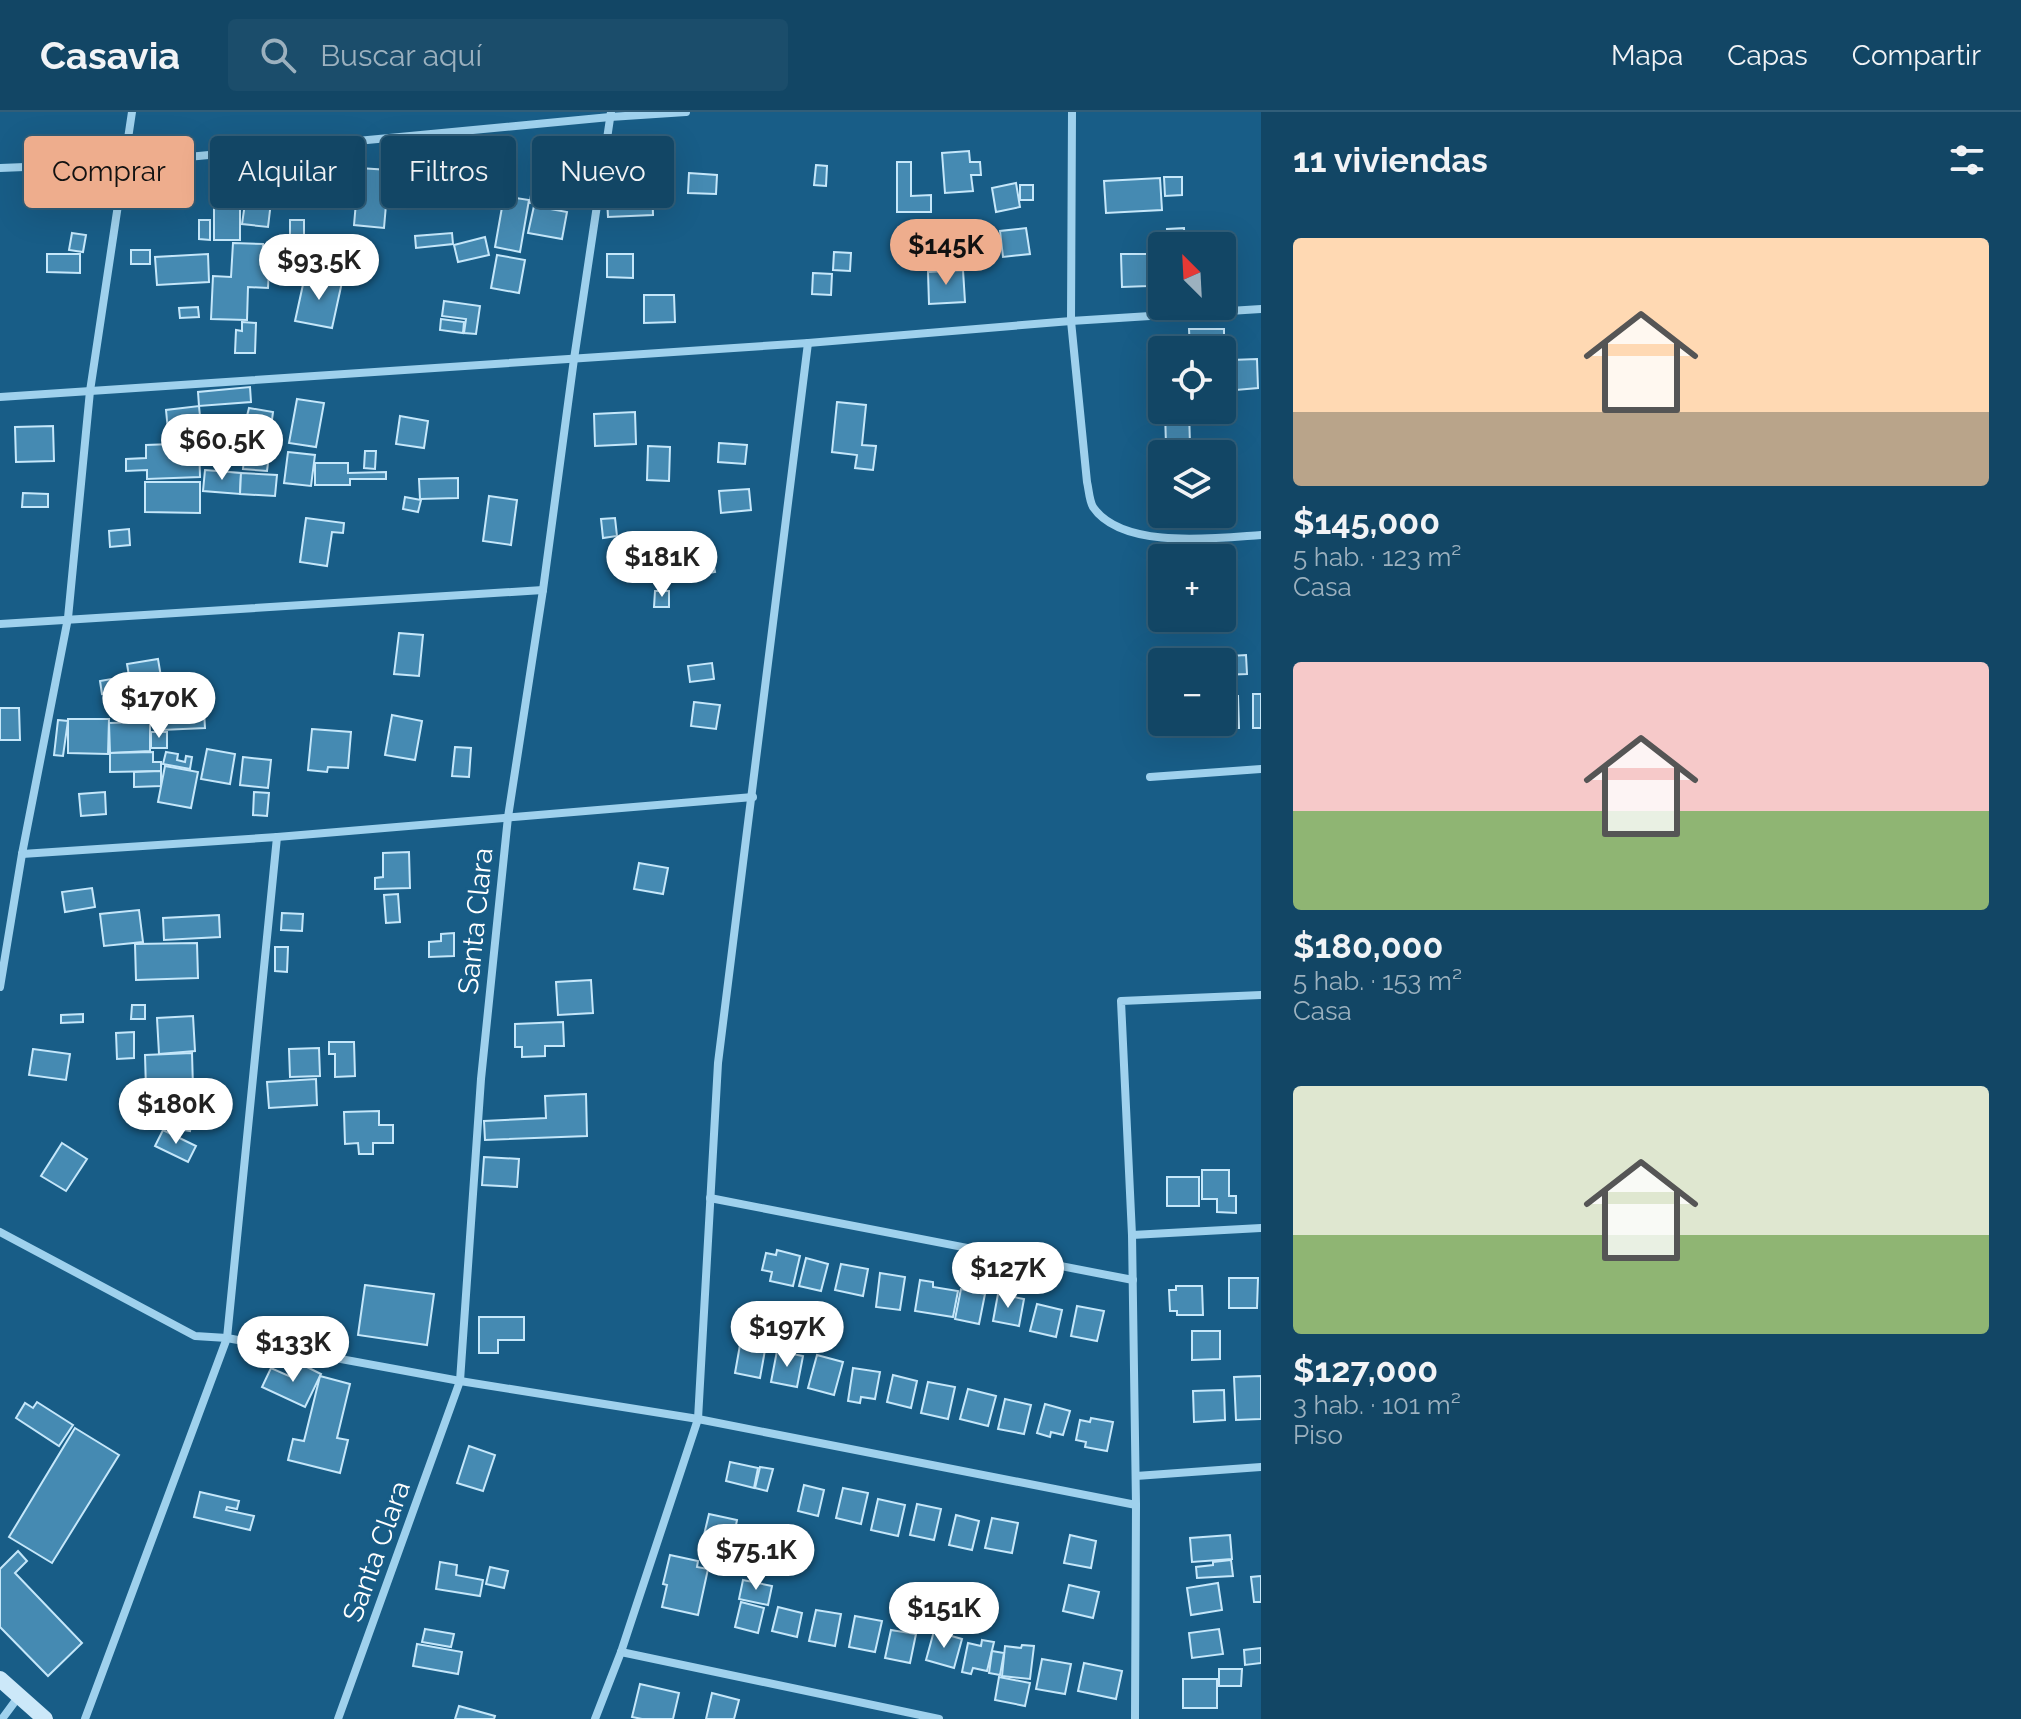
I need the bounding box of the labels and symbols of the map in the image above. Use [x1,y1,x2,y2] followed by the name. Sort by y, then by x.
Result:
[890,219,1002,287] pin: $145K
[1148,232,1236,320] north arrow
[254,234,384,302] pin: $93.5K
[157,414,287,482] pin: $60.5K
[606,531,718,599] pin: $181K
[103,672,215,740] pin: $170K
[451,846,500,996] street label: Santa Clara
[120,1078,232,1146] pin: $180K
[952,1242,1064,1310] pin: $127K
[731,1301,843,1369] pin: $197K
[237,1316,349,1384] pin: $133K
[336,1476,417,1626] street label: Santa Clara
[691,1524,821,1592] pin: $75.1K
[888,1582,1000,1650] pin: $151K

